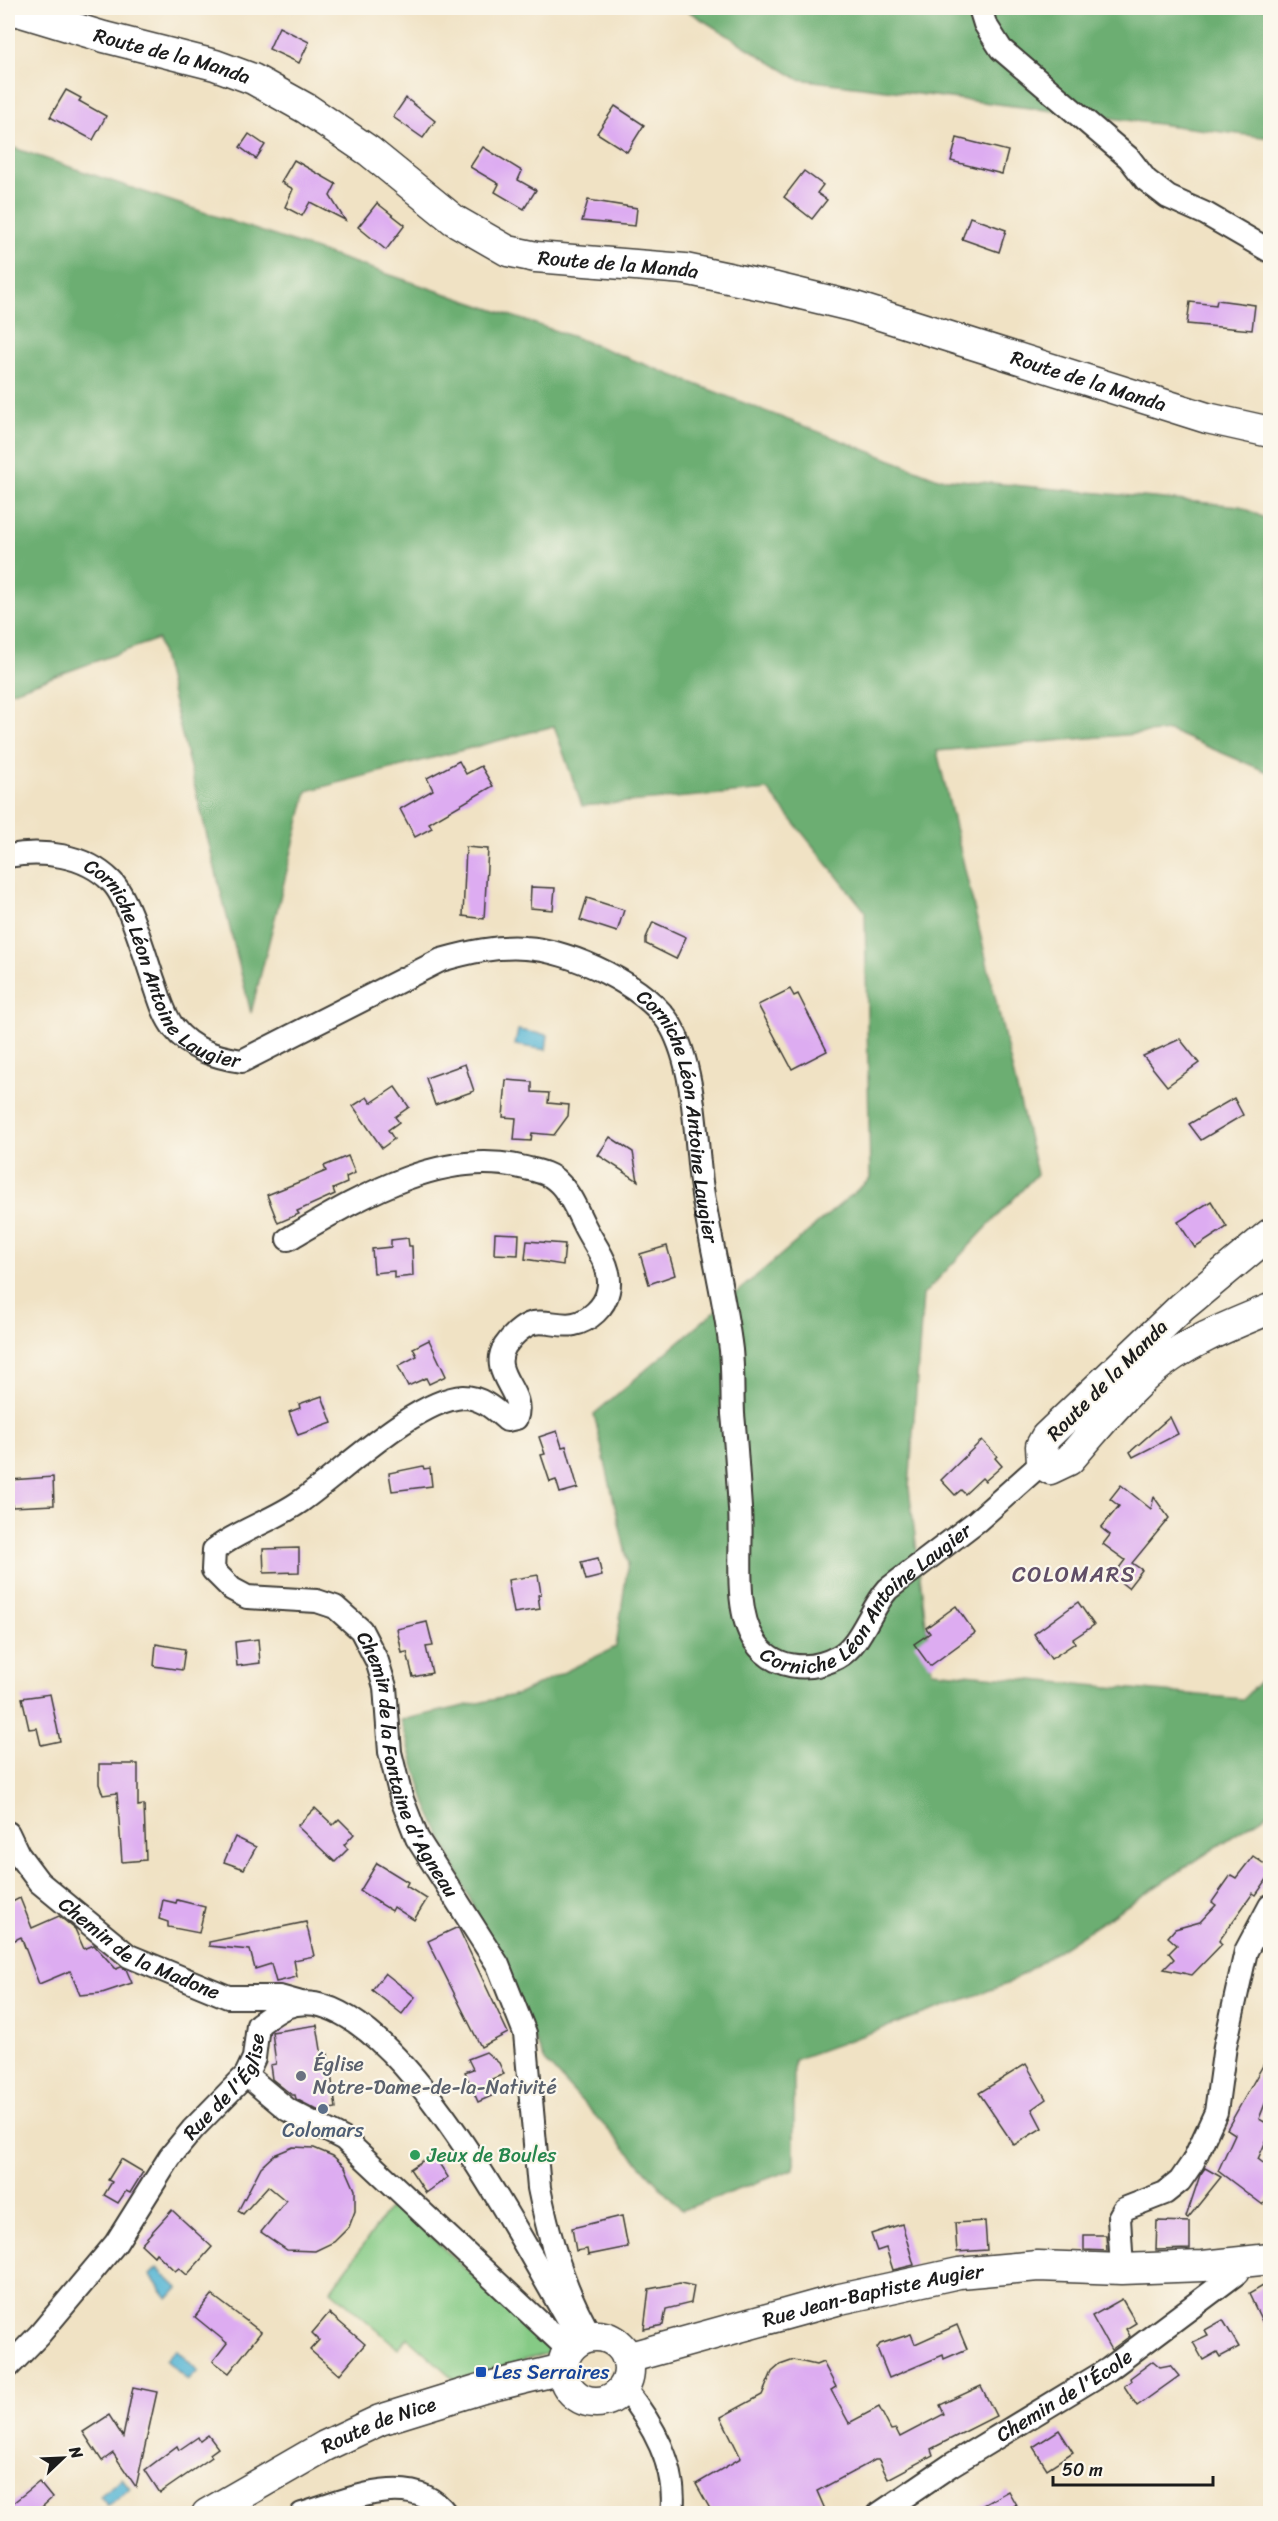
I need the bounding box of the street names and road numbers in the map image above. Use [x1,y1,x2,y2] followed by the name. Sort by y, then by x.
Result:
[89,18,256,95] street label: Route de la Manda
[537,240,702,289] street label: Route de la Manda
[1006,340,1171,422] street label: Route de la Manda
[77,849,245,1079] street label: Corniche Léon Antoine Laugier
[628,980,729,1248] street label: Corniche Léon Antoine Laugier
[1038,1311,1177,1450] street label: Route de la Manda
[752,1513,981,1684] street label: Corniche Léon Antoine Laugier
[346,1625,468,1905] street label: Chemin de la Fontaine d'Agneau
[50,1888,226,2010] street label: Chemin de la Madone
[174,2031,275,2148] street label: Rue de l'Église
[758,2254,986,2338] street label: Rue Jean-Baptiste Augier
[989,2340,1141,2452] street label: Chemin de l'École
[315,2387,441,2464] street label: Route de Nice

